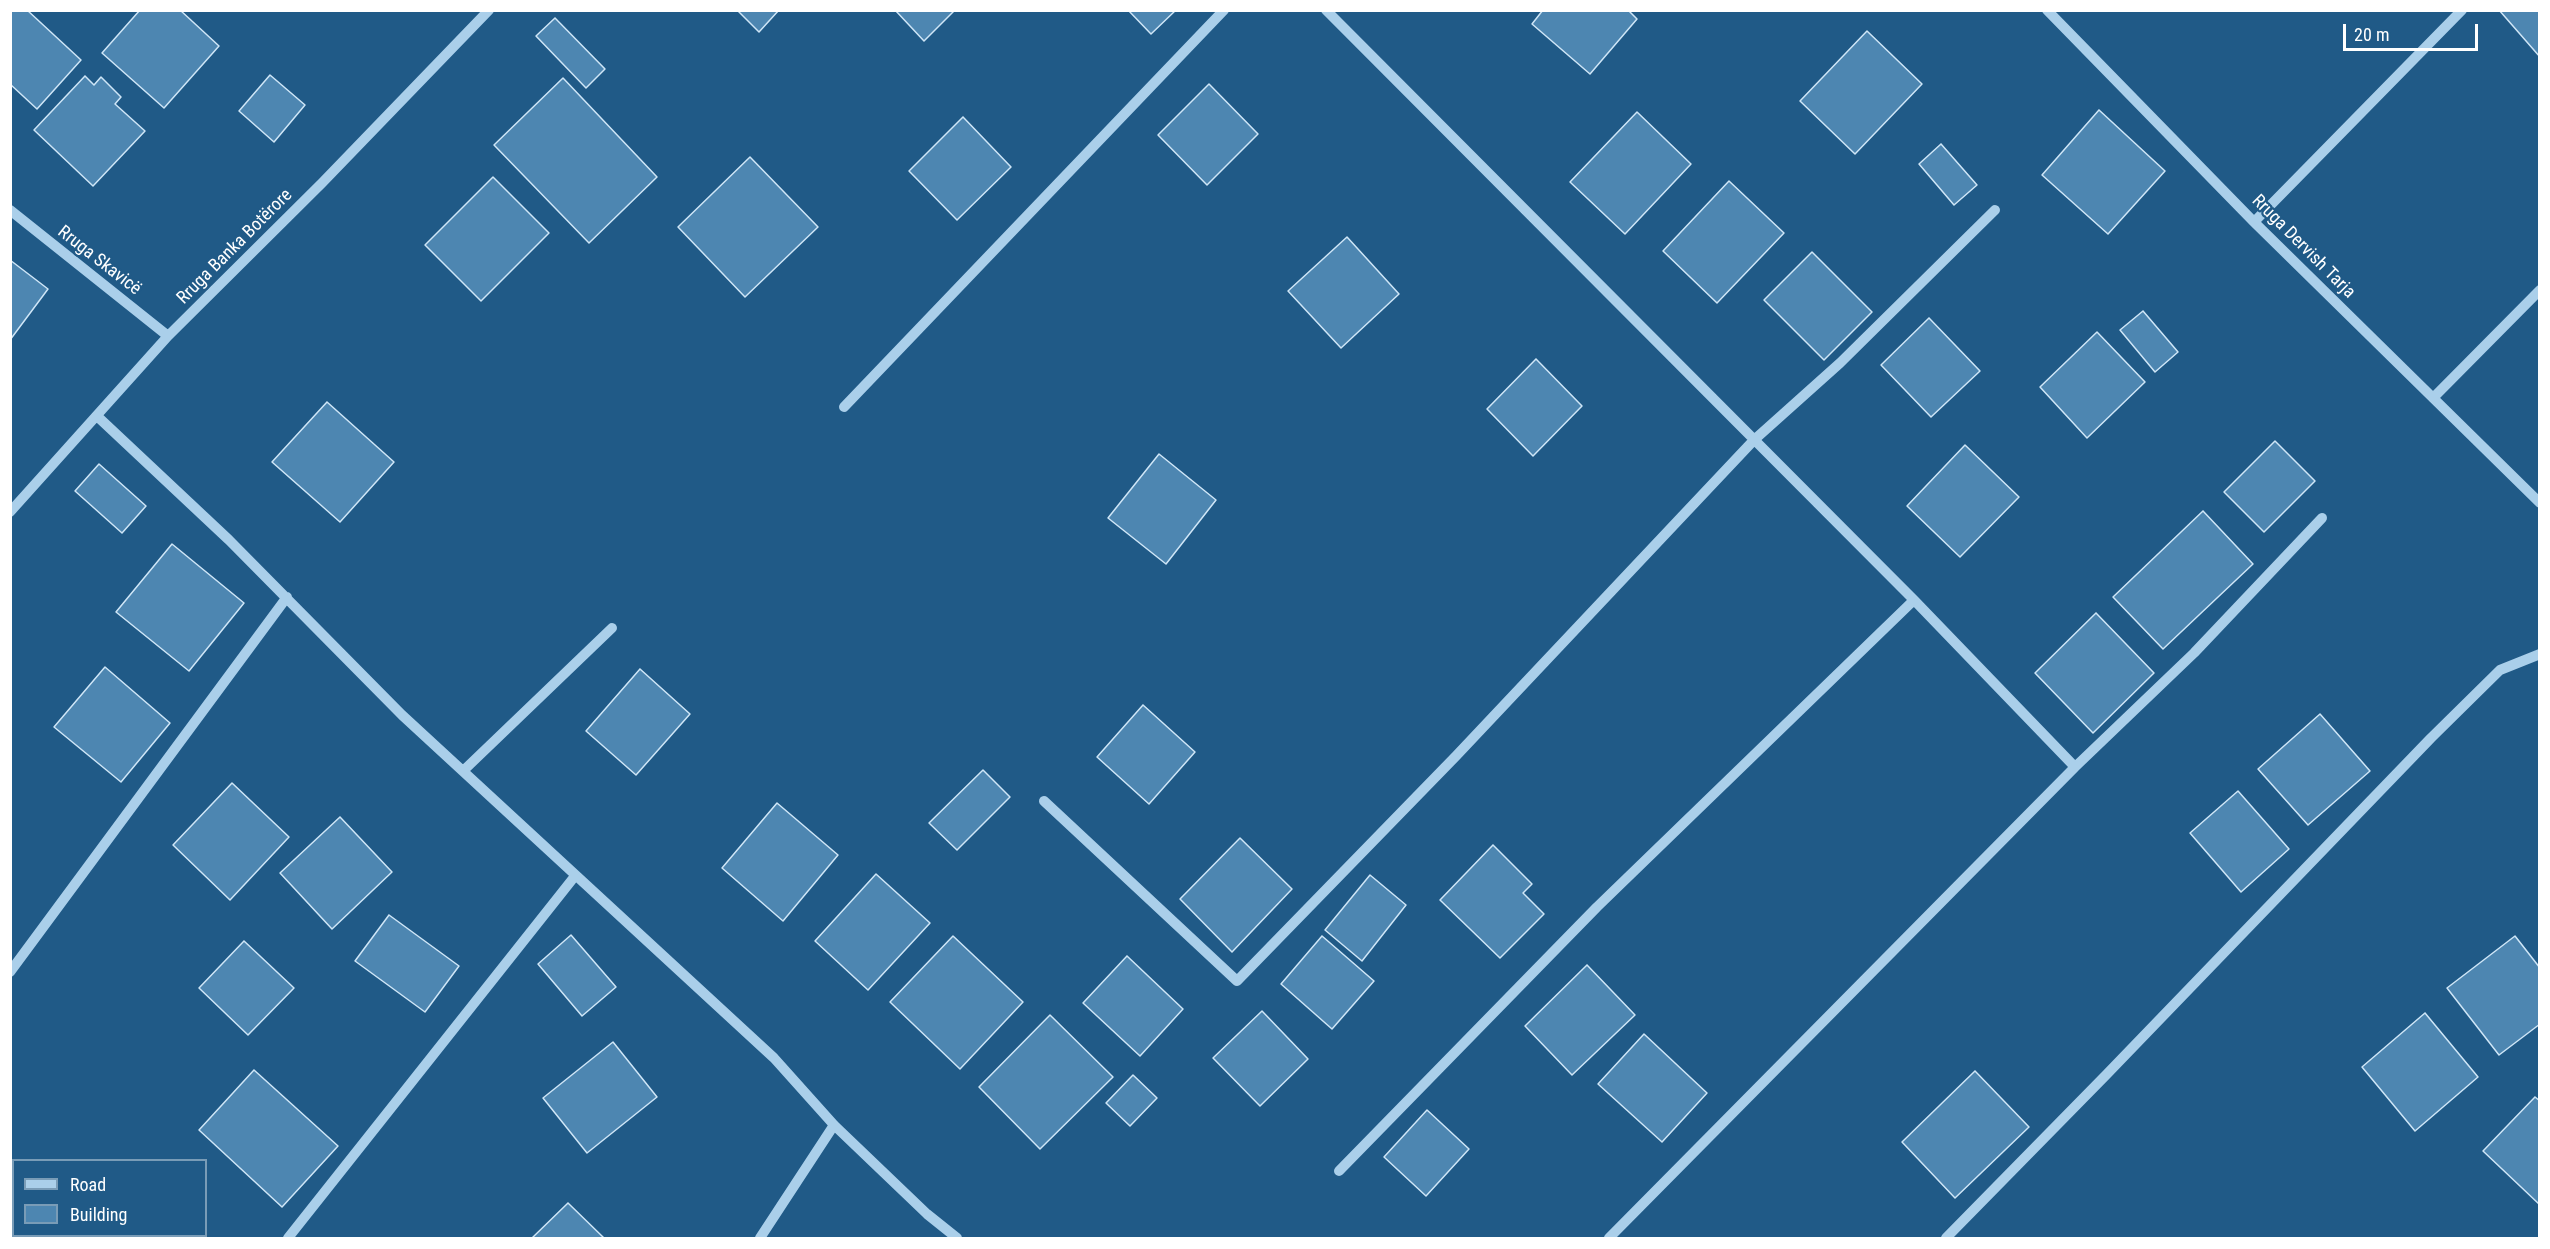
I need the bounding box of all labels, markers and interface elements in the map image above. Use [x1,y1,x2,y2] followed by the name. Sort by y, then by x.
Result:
[2346,12,2481,50] scale bar
[2354,24,2389,45] text: 20 m
[173,185,297,309] street label: Rruga Banka Botërore
[2247,191,2359,303] street label: Rruga Dervish Tarja
[53,222,145,300] street label: Rruga Skavicë
[12,1159,207,1237] legend
[70,1174,106,1195] text: Road
[70,1204,127,1225] text: Building

